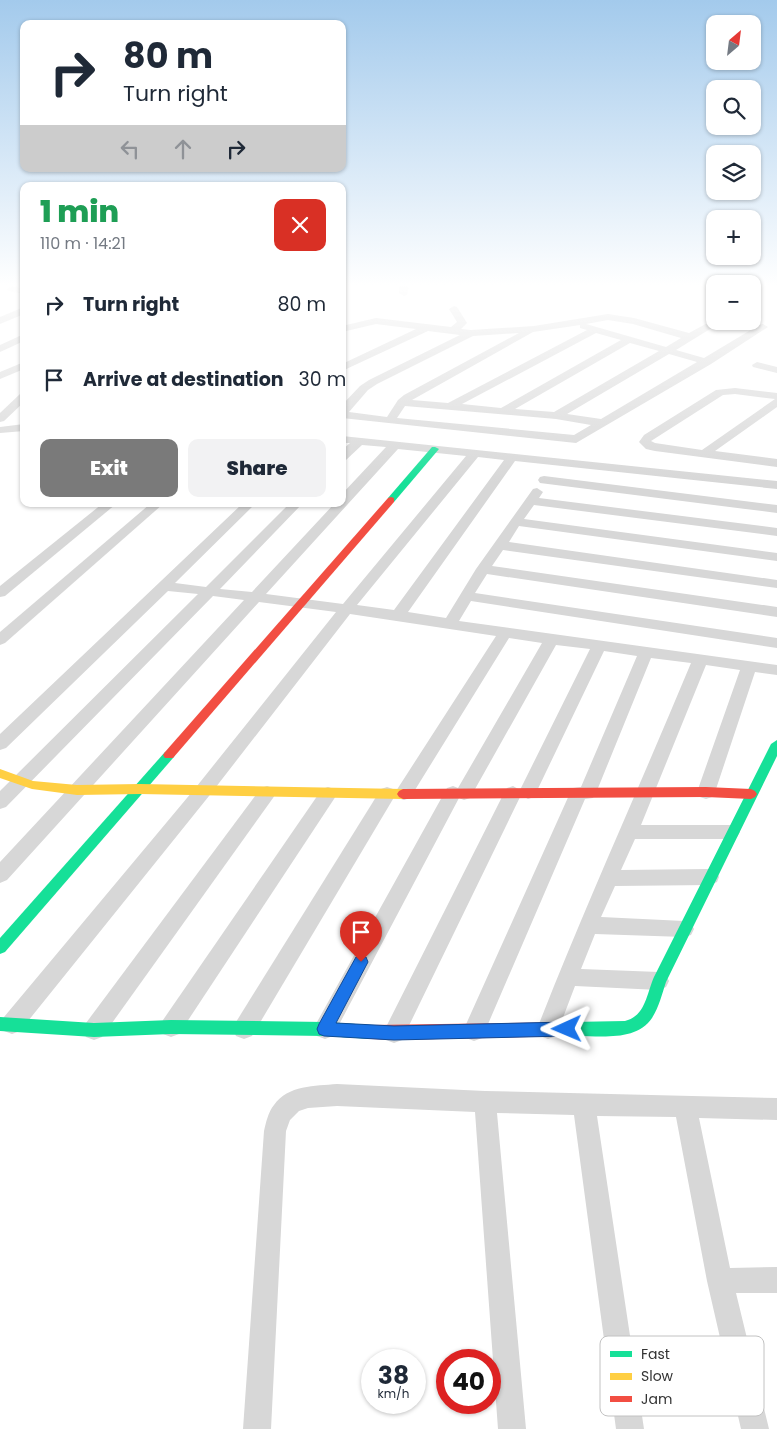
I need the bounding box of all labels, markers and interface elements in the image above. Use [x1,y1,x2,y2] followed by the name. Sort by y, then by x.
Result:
[706,15,761,70] north arrow
[706,15,761,330] map controls
[123,31,213,80] text: 80 m
[40,40,105,105] icon: right
[123,78,228,109] text: Turn right
[706,80,761,135] button: search
[116,135,144,163] icon: left
[169,135,197,163] icon: ahead
[222,135,250,163] icon: right
[706,145,761,200] button: layers
[40,190,119,233] text: 1 min
[274,199,326,251] button: close
[706,210,761,265] button: +
[40,232,126,255] text: 110 m · 14:21
[706,275,761,330] button: −
[40,291,68,319] icon: right
[83,291,179,318] text: Turn right
[277,291,326,318] text: 80 m
[40,366,68,394] icon: arrive
[83,366,284,393] text: Arrive at destination
[299,366,346,393] text: 30 m
[40,439,178,497] button: Exit
[188,439,326,497] button: Share
[340,911,382,962] pin
[347,918,375,946] icon: arrive
[540,1002,592,1054] position arrow
[600,1336,764,1416] legend
[641,1344,670,1364] text: Fast
[436,1349,501,1414] speed limit sign: 40
[378,1358,409,1393] text: 38
[641,1366,674,1386] text: Slow
[378,1385,409,1402] text: km/h
[641,1389,672,1409] text: Jam

